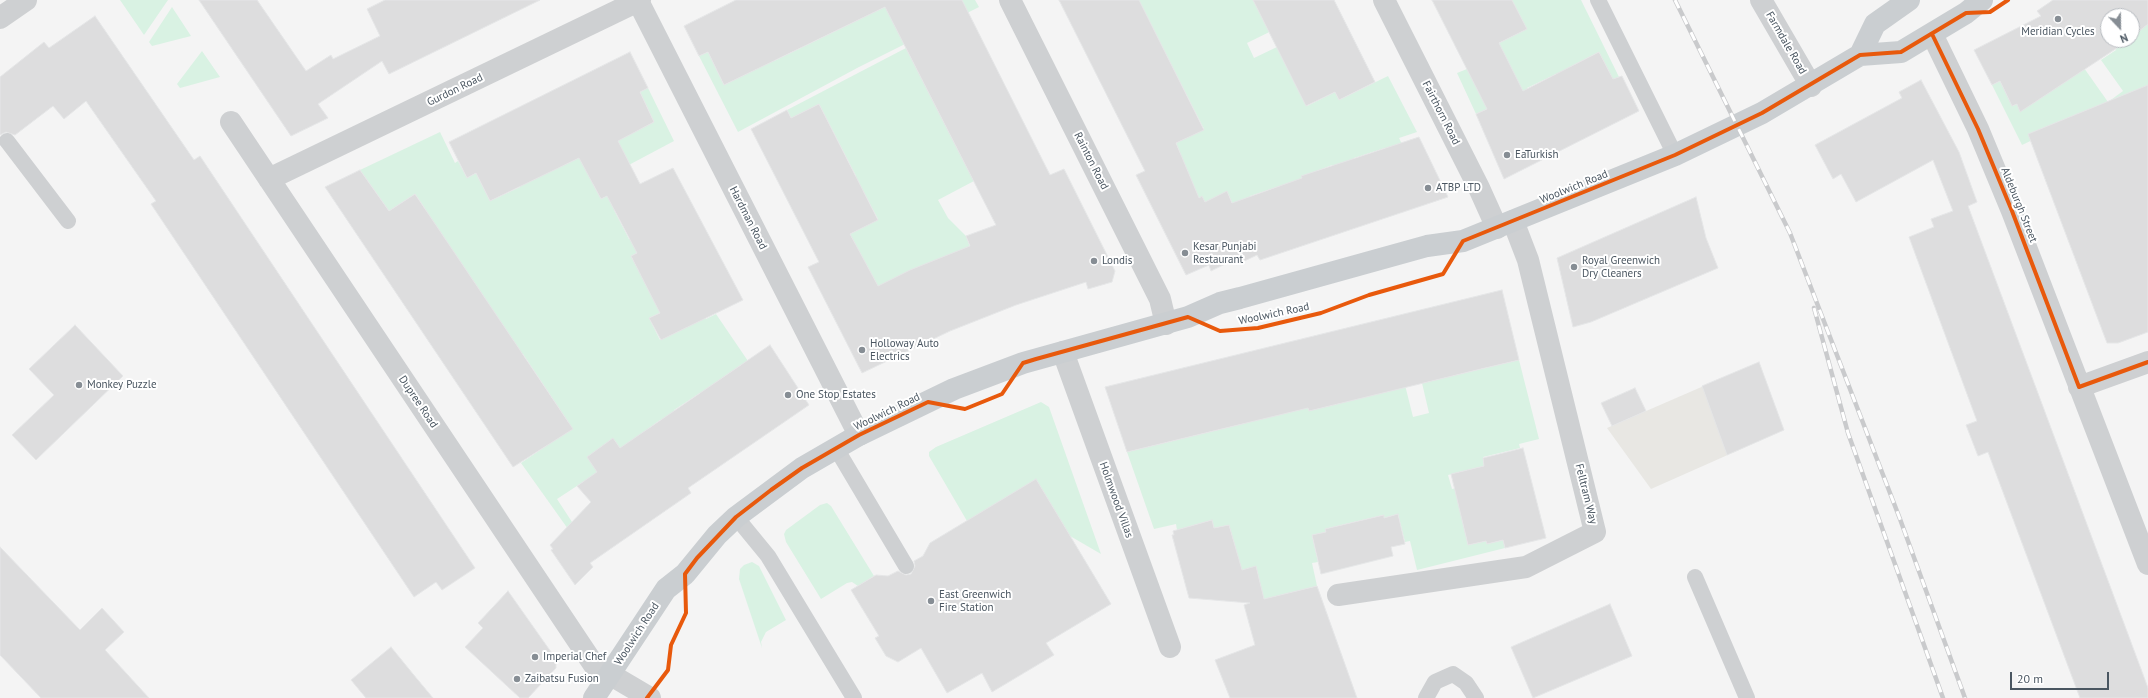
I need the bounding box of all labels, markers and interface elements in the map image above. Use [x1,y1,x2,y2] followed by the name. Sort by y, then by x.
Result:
[2100,8,2140,48] north arrow
[1763,9,1809,77] street label: Farmdale Road
[2053,14,2063,24] marker: Meridian Cycles
[2021,25,2095,39] place label: Meridian Cycles
[2118,30,2130,46] text: N
[425,71,485,109] street label: Gurdon Road
[1419,79,1463,147] street label: Fairthorn Road
[1071,130,1111,192] street label: Rainton Road
[1515,148,1559,162] place label: EaTurkish
[1502,150,1512,160] marker: EaTurkish
[1998,166,2040,244] street label: Aldeburgh Street
[1538,167,1610,207] street label: Woolwich Road
[1436,181,1481,195] place label: ATBP LTD
[1423,183,1433,193] marker: ATBP LTD
[726,184,770,252] street label: Hardman Road
[1193,240,1257,266] place label: Kesar Punjabi Restaurant
[1180,248,1190,258] marker: Kesar Punjabi Restaurant
[1102,254,1132,268] place label: Londis
[1582,254,1660,280] place label: Royal Greenwich Dry Cleaners
[1089,256,1099,266] marker: Londis
[1569,262,1579,272] marker: Royal Greenwich Dry Cleaners
[1237,300,1311,328] street label: Woolwich Road
[870,337,939,363] place label: Holloway Auto Electrics
[857,345,867,355] marker: Holloway Auto Electrics
[396,373,440,431] street label: Dupree Road
[87,378,156,392] place label: Monkey Puzzle
[74,380,84,390] marker: Monkey Puzzle
[796,388,876,402] place label: One Stop Estates
[783,390,793,400] marker: One Stop Estates
[852,390,922,434] street label: Woolwich Road
[1096,460,1136,540] street label: Holmwood Villas
[1572,462,1600,526] street label: Felltram Way
[939,588,1011,614] place label: East Greenwich Fire Station
[926,596,936,606] marker: East Greenwich Fire Station
[612,600,662,668] street label: Woolwich Road
[543,650,606,664] place label: Imperial Chef
[530,652,540,662] marker: Imperial Chef
[2012,664,2111,690] scale bar
[2017,671,2043,686] text: 20 m
[525,672,599,686] place label: Zaibatsu Fusion
[512,674,522,684] marker: Zaibatsu Fusion

